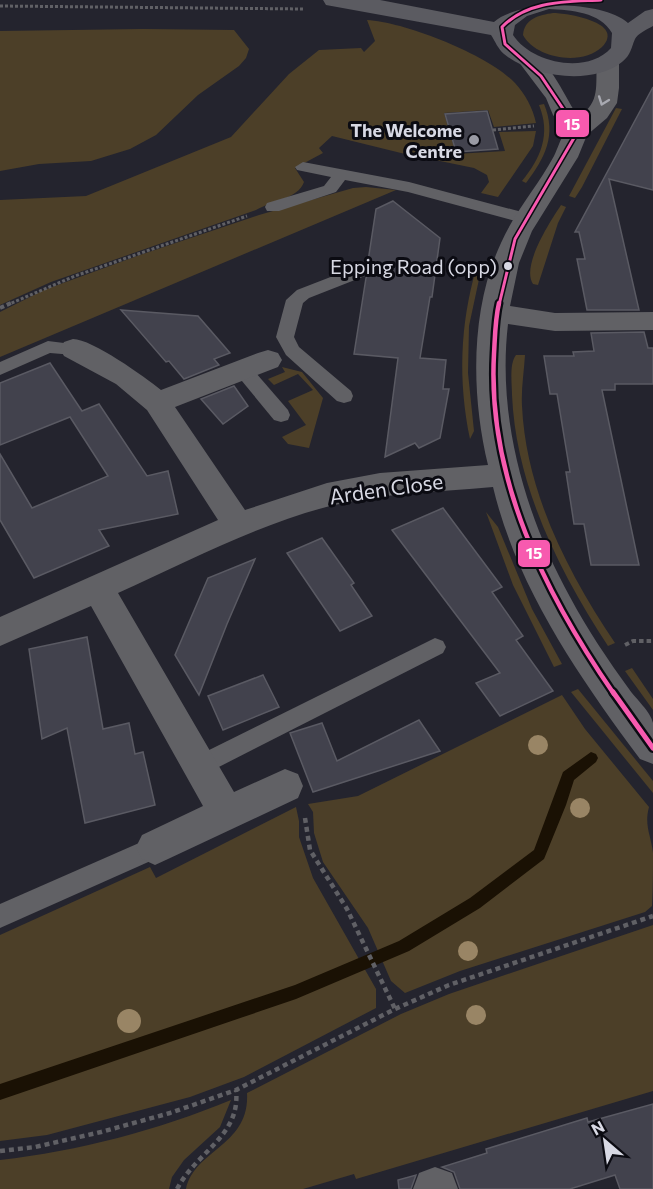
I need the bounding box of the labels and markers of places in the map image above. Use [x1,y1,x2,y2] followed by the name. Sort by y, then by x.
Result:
[350,119,462,162] place label: The Welcome Centre
[467,133,481,147] marker: The Welcome Centre
[330,254,497,278] place label: Epping Road (opp)
[502,260,514,272] marker: Epping Road (opp)

